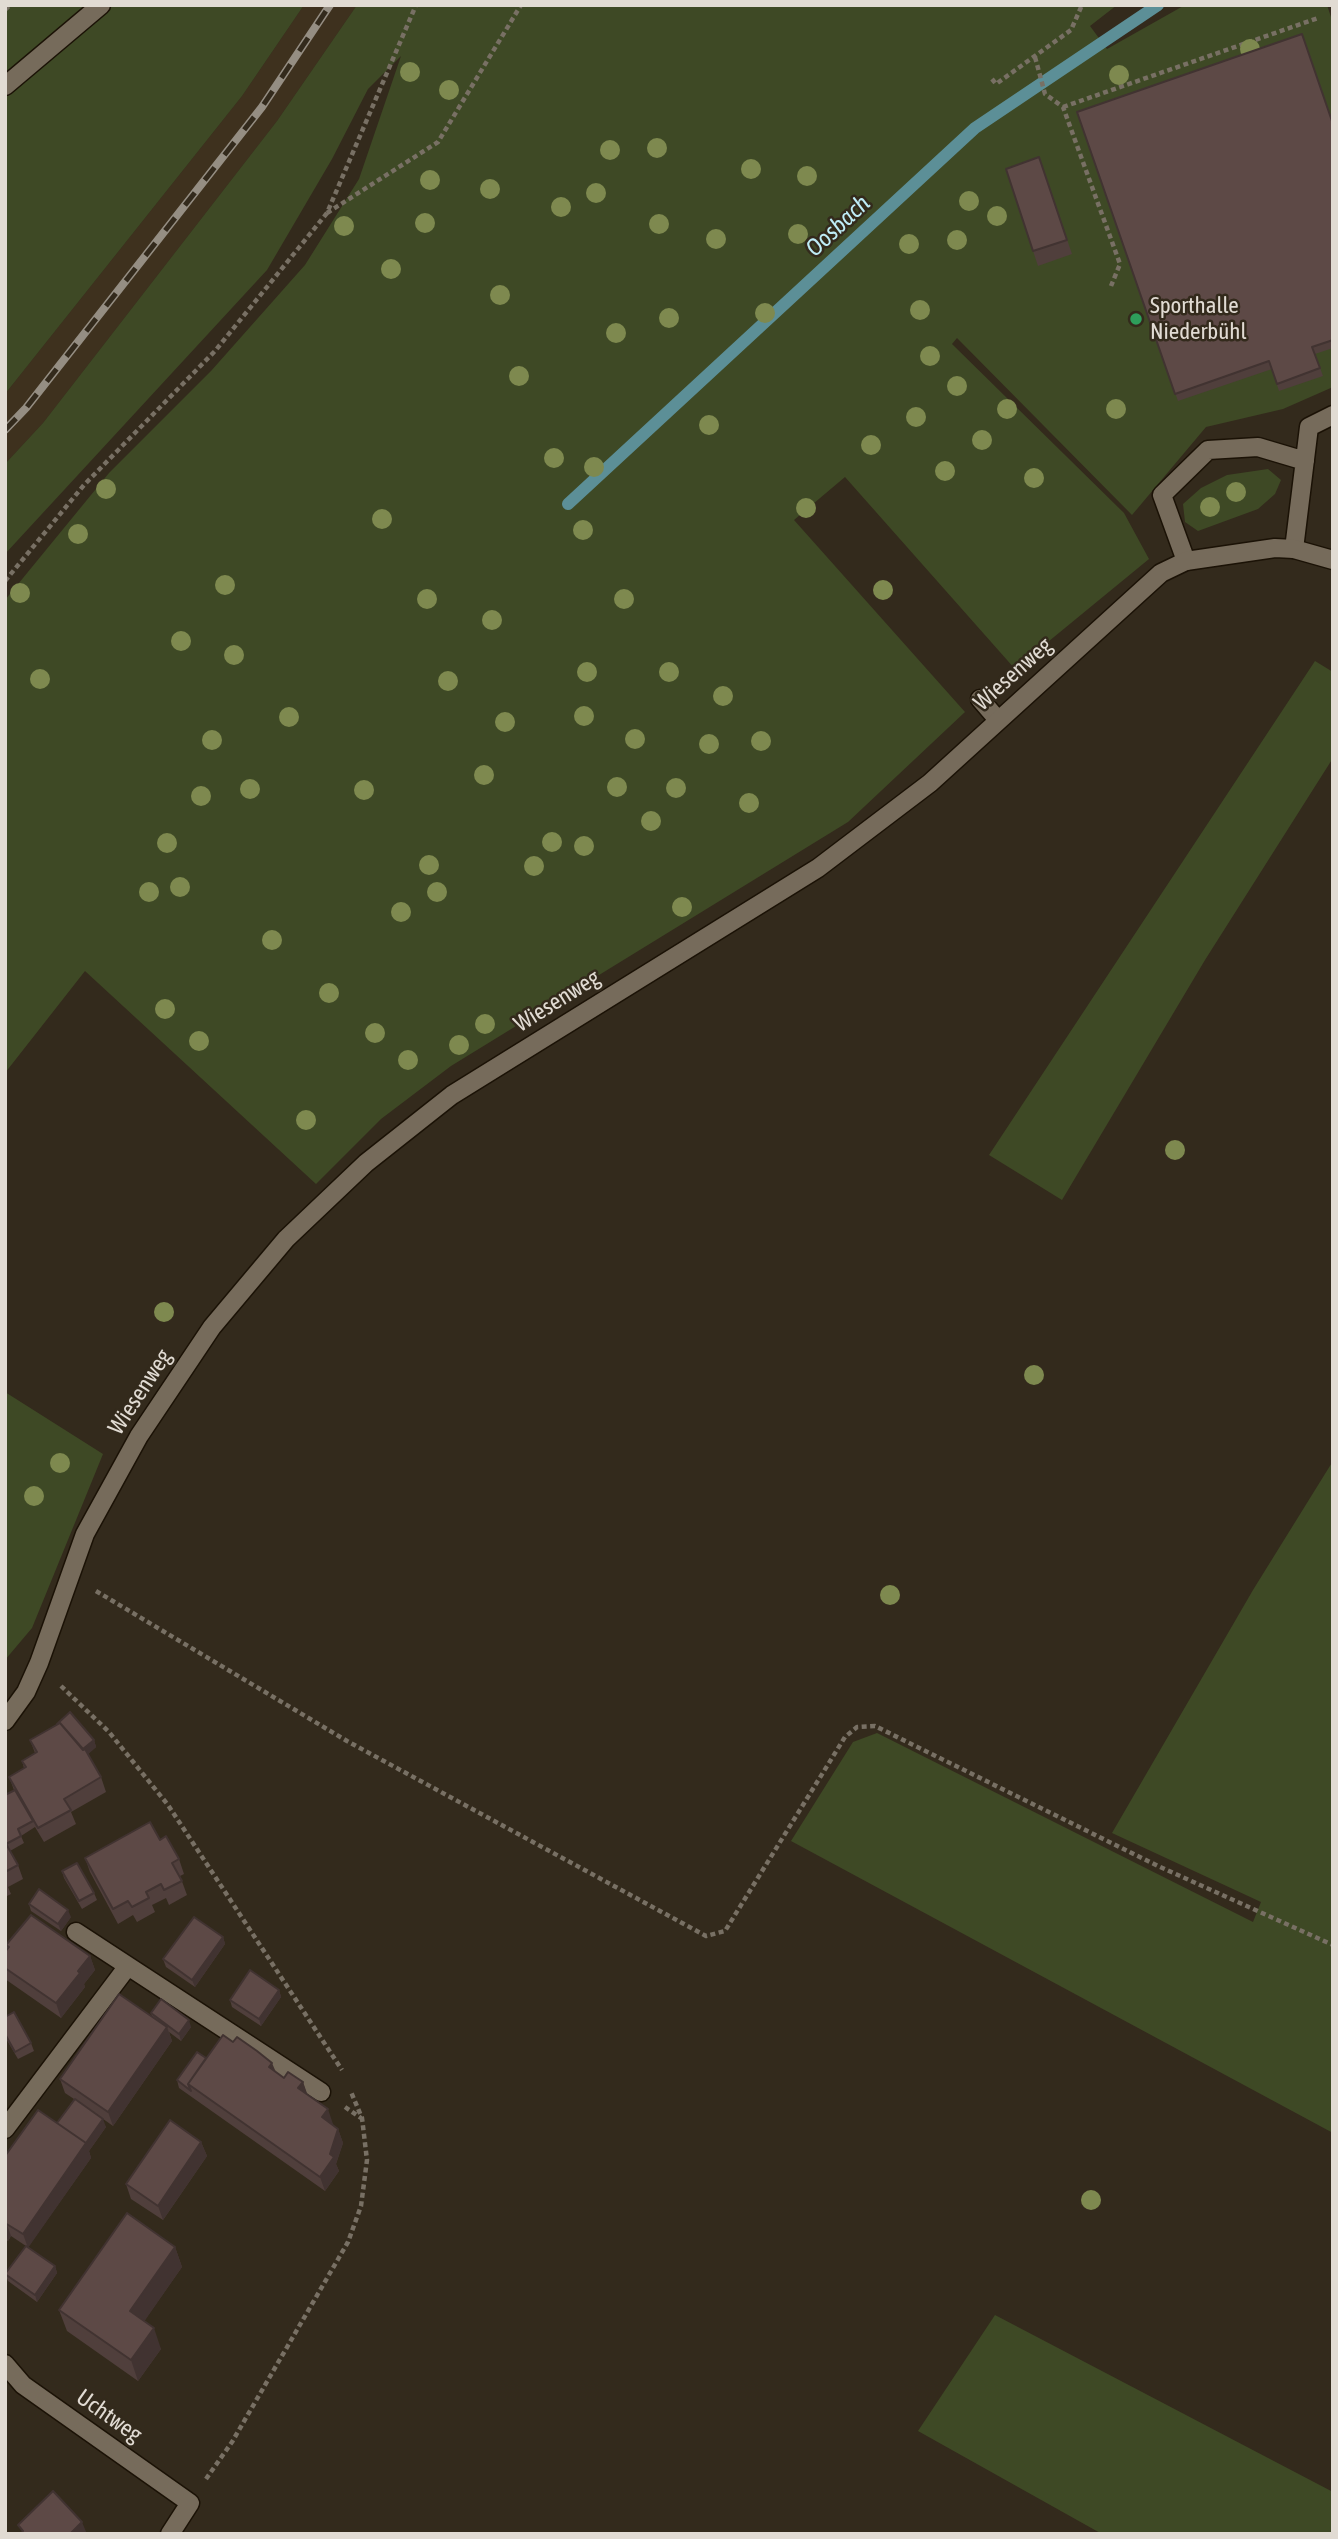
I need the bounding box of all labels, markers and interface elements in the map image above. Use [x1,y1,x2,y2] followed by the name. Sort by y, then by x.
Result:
[800,189,876,263] water label: Oosbach
[1150,292,1247,346] place label: Sporthalle Niederbühl
[1128,311,1144,327] marker: Sporthalle Niederbühl
[968,632,1058,716] street label: Wiesenweg
[509,964,605,1038] street label: Wiesenweg
[102,1344,178,1440] street label: Wiesenweg
[71,2384,147,2448] street label: Uchtweg

